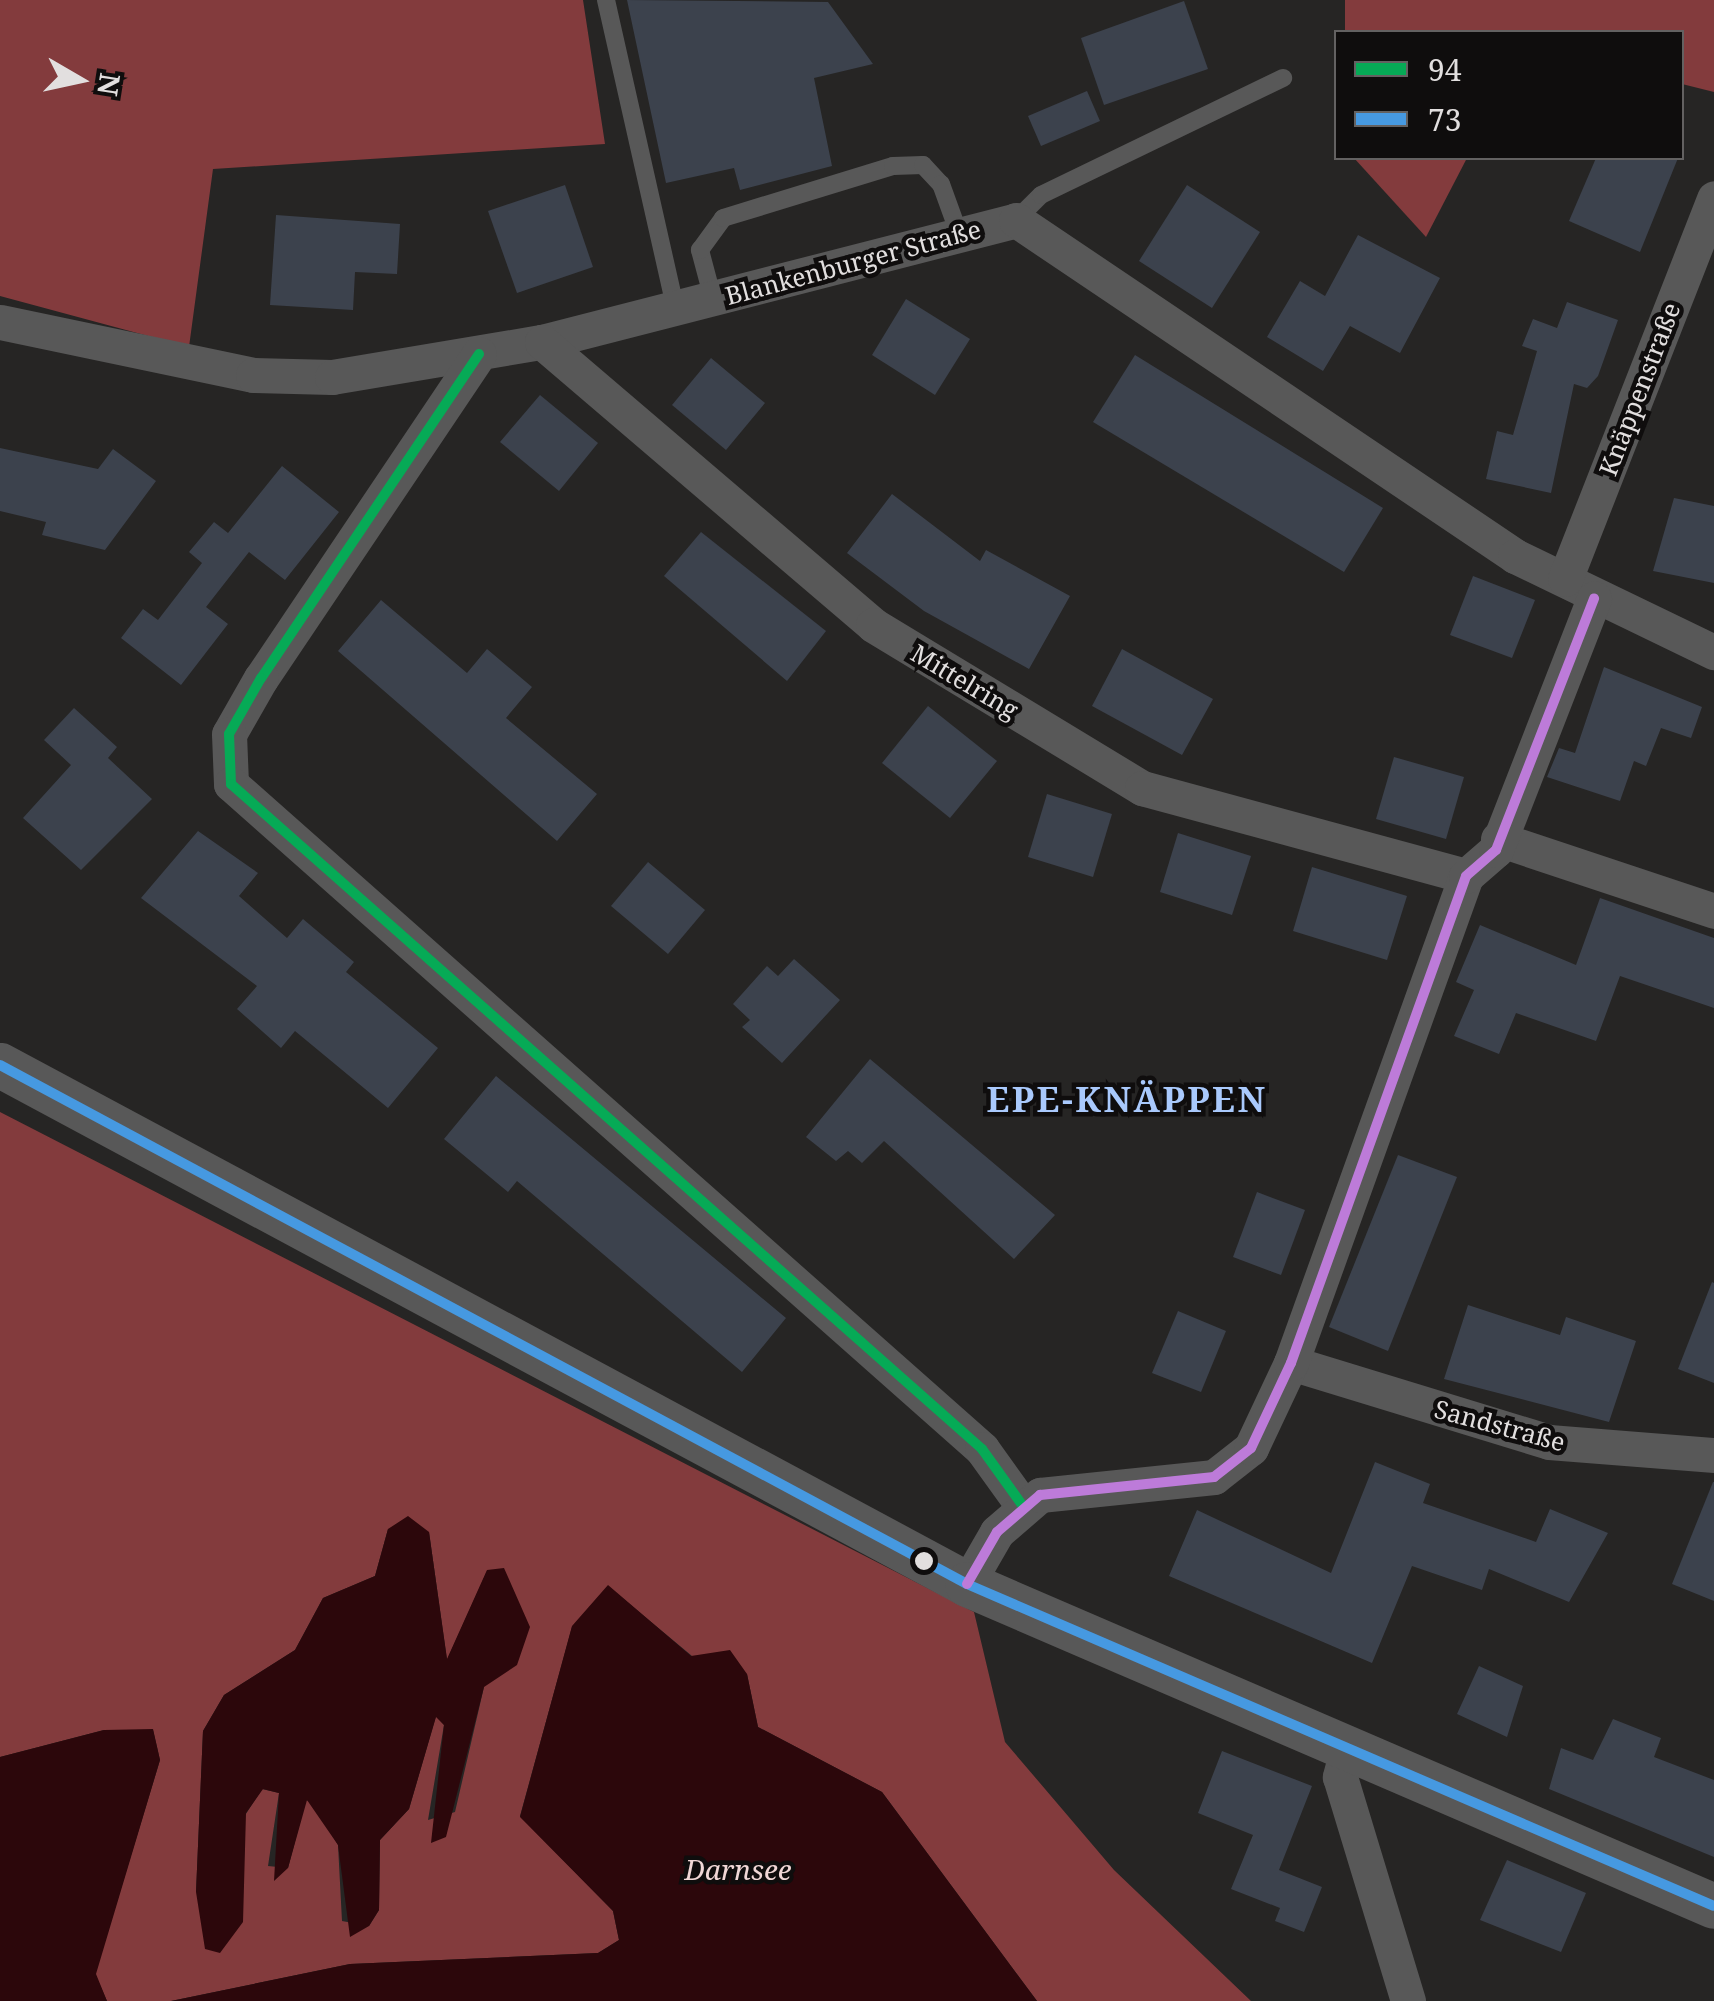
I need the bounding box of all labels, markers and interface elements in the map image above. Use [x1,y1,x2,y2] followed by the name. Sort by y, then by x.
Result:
[30,30,130,130] north arrow
[1334,30,1684,160] legend
[1428,49,1462,90] text: 94
[89,71,130,99] text: N
[1428,99,1462,140] text: 73
[722,213,984,311] street label: Blankenburger Straße
[1592,298,1686,480] street label: Knäppenstraße
[906,637,1024,725] street label: Mittelring
[986,1078,1268,1120] district label: EPE-KNÄPPEN
[1431,1393,1569,1457] street label: Sandstraße
[914,1551,934,1571] unlabelled marker
[685,1852,791,1886] water label: Darnsee

